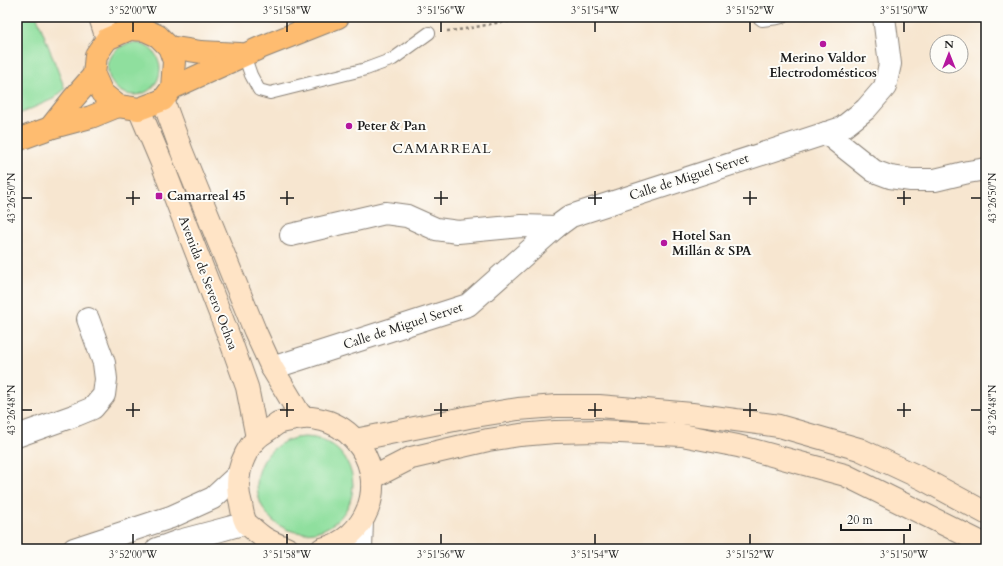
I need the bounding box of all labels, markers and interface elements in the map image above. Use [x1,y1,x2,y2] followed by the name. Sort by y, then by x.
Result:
[109,4,158,18] text: 3°52'00"W
[263,4,312,18] text: 3°51'58"W
[417,4,466,18] text: 3°51'56"W
[571,4,620,18] text: 3°51'54"W
[726,4,775,18] text: 3°51'52"W
[880,4,929,18] text: 3°51'50"W
[929,34,969,74] north arrow
[944,37,954,52] text: N
[818,39,828,49] marker: Merino Valdor Electrodomésticos
[769,49,877,82] place label: Merino Valdor Electrodomésticos
[357,117,427,135] place label: Peter & Pan
[344,121,354,131] marker: Peter & Pan
[392,139,492,158] district label: CAMARREAL
[627,149,751,205] street label: Calle de Miguel Servet
[5,172,19,223] text: 43°26'50"N
[986,172,1000,223] text: 43°26'50"N
[167,187,246,205] place label: Camarreal 45
[154,191,164,201] marker: Camarreal 45
[174,213,242,353] street label: Avenida de Severo Ochoa
[672,227,752,260] place label: Hotel San Millán & SPA
[659,238,669,248] marker: Hotel San Millán & SPA
[341,298,465,354] street label: Calle de Miguel Servet
[5,384,19,435] text: 43°26'48"N
[986,384,1000,435] text: 43°26'48"N
[841,506,910,532] scale bar
[847,512,874,528] text: 20 m
[109,548,158,562] text: 3°52'00"W
[263,548,312,562] text: 3°51'58"W
[417,548,466,562] text: 3°51'56"W
[571,548,620,562] text: 3°51'54"W
[726,548,775,562] text: 3°51'52"W
[880,548,929,562] text: 3°51'50"W

